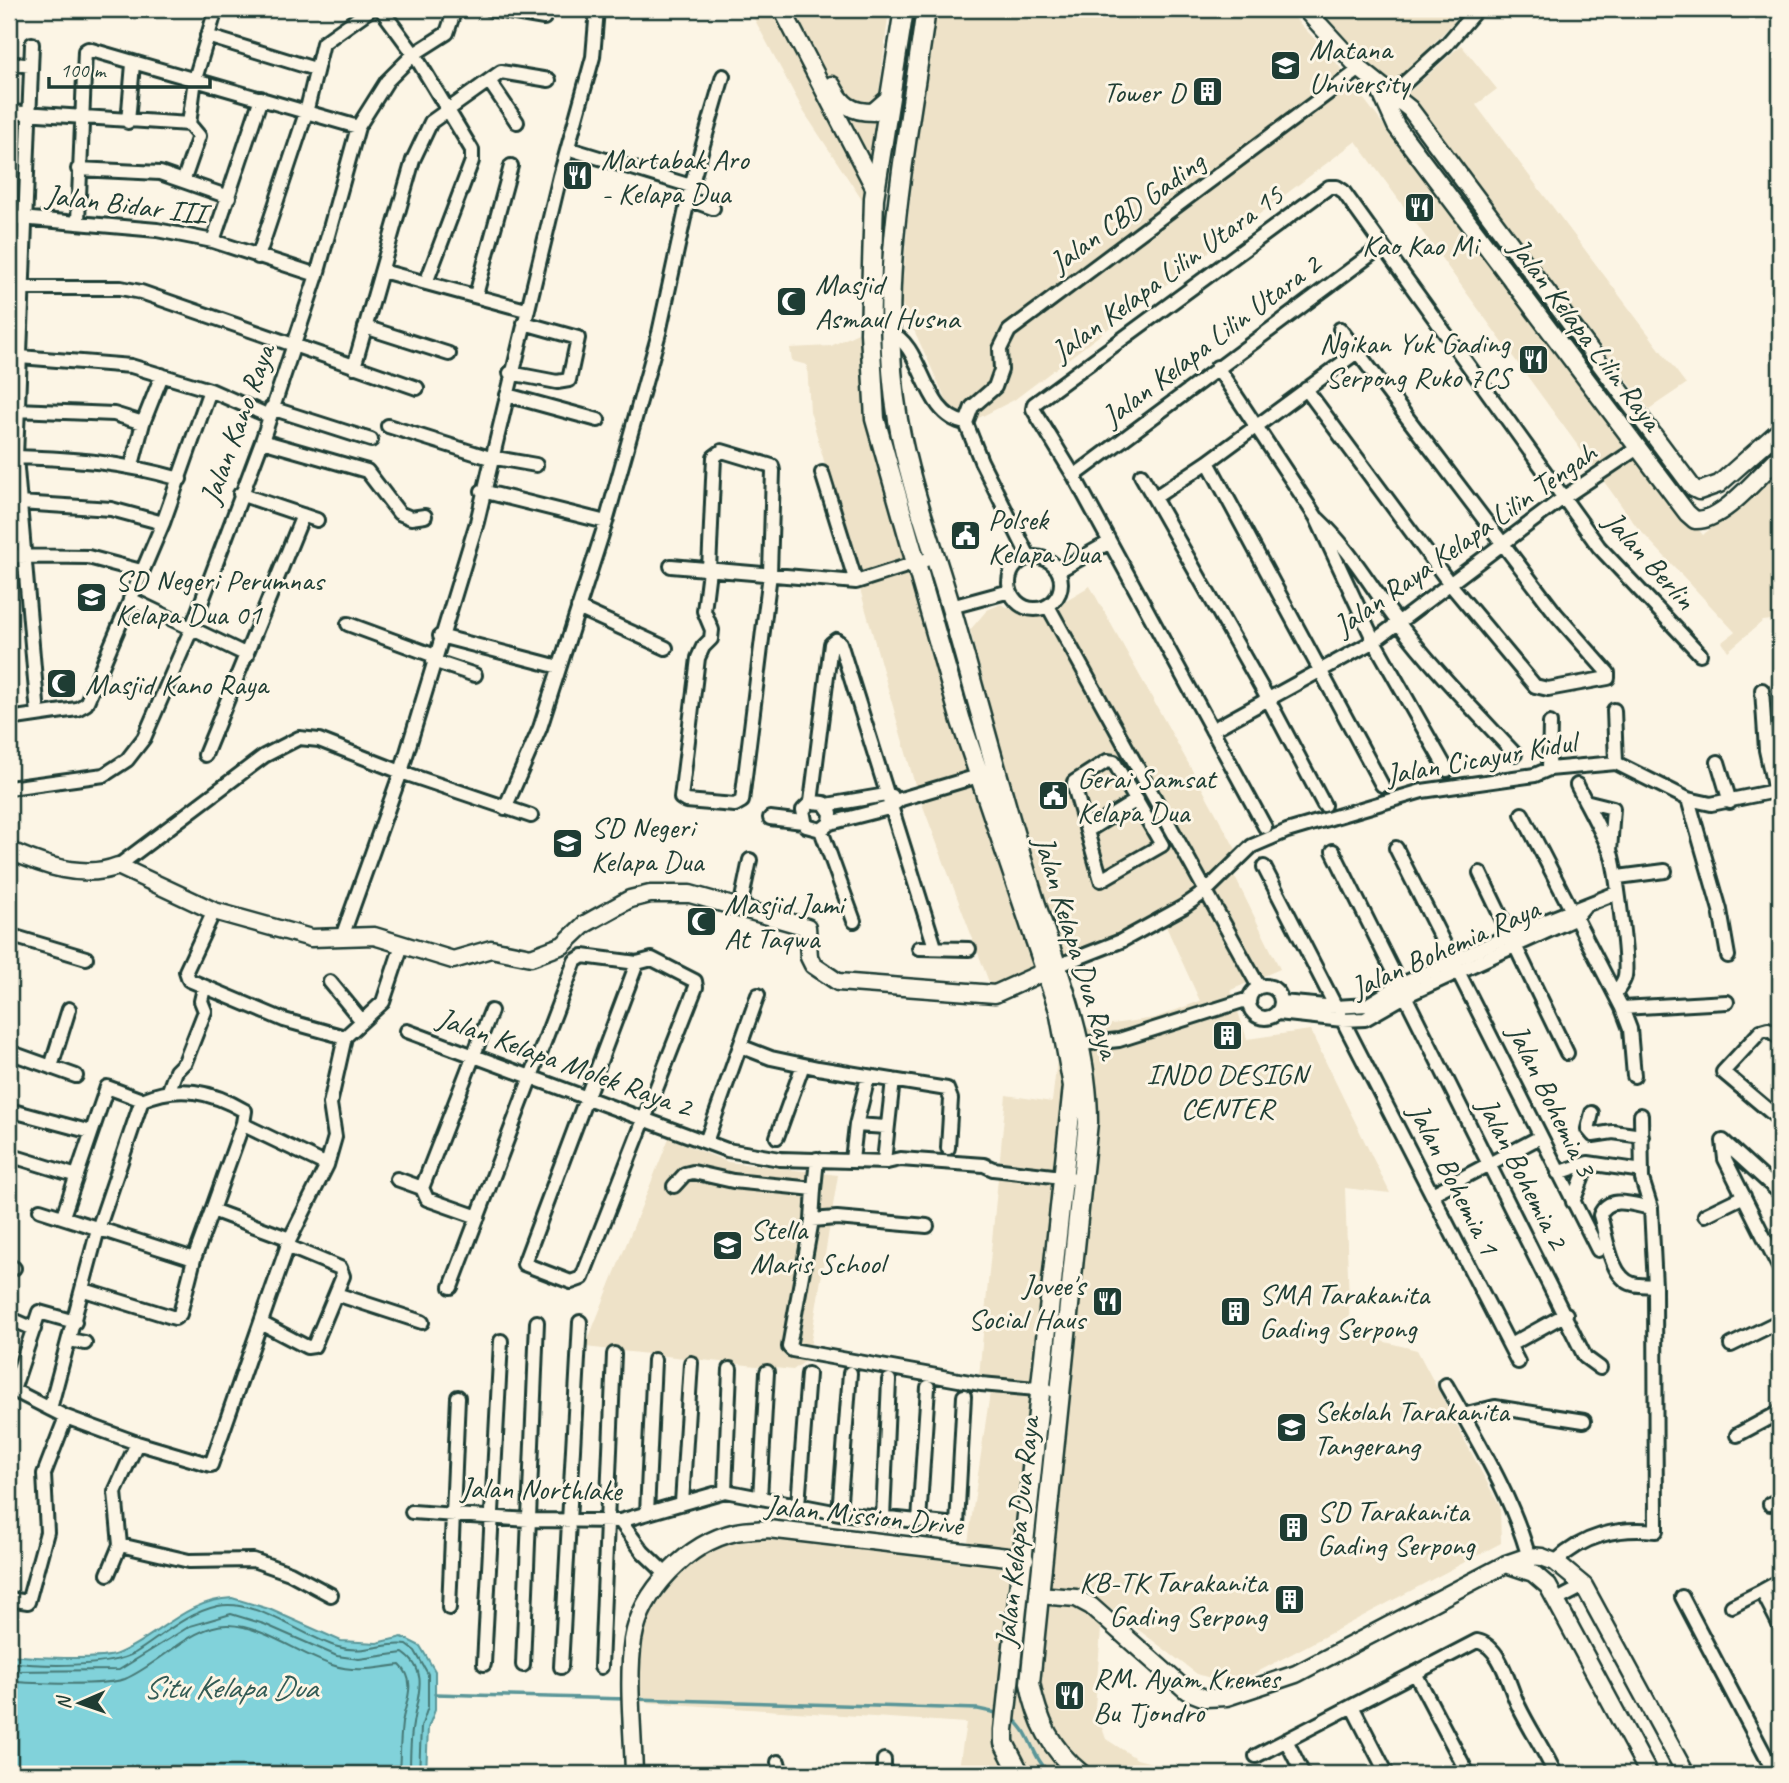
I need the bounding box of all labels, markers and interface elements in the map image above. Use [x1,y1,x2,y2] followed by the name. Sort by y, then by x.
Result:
[1309,30,1412,102] place label: Matana University
[49,46,210,90] scale bar
[1269,49,1303,83] school or university icon: Matana University
[60,57,107,83] text: 100 m
[1103,73,1188,111] place label: Tower D
[1191,75,1225,109] building icon: Tower D
[601,140,750,212] place label: Martabak Aro - Kelapa Dua
[1040,141,1214,282] street label: Jalan CBD Gading
[561,159,595,193] restaurant icon: Martabak Aro - Kelapa Dua
[42,175,214,233] street label: Jalan Bidar III
[1042,175,1292,371] street label: Jalan Kelapa Lilin Utara 15
[1403,190,1437,224] restaurant icon: Kao Kao Mi
[1362,226,1481,264] place label: Kao Kao Mi
[1500,228,1673,440] street label: Jalan Kelapa Lilin Raya
[1093,244,1330,436] street label: Jalan Kelapa Lilin Utara 2
[815,265,962,337] place label: Masjid Asmaul Husna
[775,284,809,318] mosque icon: Masjid Asmaul Husna
[1319,324,1513,396] place label: Ngikan Yuk Gading Serpong Ruko 7CS
[190,337,284,511] street label: Jalan Kano Raya
[1516,343,1550,377] restaurant icon: Ngikan Yuk Gading Serpong Ruko 7CS
[1325,433,1606,645] street label: Jalan Raya Kelapa Lilin Tengah
[988,500,1102,572] place label: Polsek Kelapa Dua
[1594,501,1705,618] street label: Jalan Berlin
[948,519,982,553] public building icon: Polsek Kelapa Dua
[115,561,326,633] place label: SD Negeri Perumnas Kelapa Dua 01
[75,580,109,614] school or university icon: SD Negeri Perumnas Kelapa Dua 01
[85,665,270,703] place label: Masjid Kano Raya
[45,667,79,701] mosque icon: Masjid Kano Raya
[1381,722,1584,794] street label: Jalan Cicayur Kidul
[1077,759,1218,831] place label: Gerai Samsat Kelapa Dua
[1037,778,1071,812] public building icon: Gerai Samsat Kelapa Dua
[591,808,705,880] place label: SD Negeri Kelapa Dua
[551,827,585,861] school or university icon: SD Negeri Kelapa Dua
[1025,829,1130,1065] street label: Jalan Kelapa Dua Raya
[724,885,847,957] place label: Masjid Jami At Taqwa
[1343,889,1547,1007] street label: Jalan Bohemia Raya
[684,904,718,938] mosque icon: Masjid Jami At Taqwa
[431,998,700,1127] street label: Jalan Kelapa Molek Raya 2
[1498,1016,1606,1185] street label: Jalan Bohemia 3
[1210,1019,1244,1053] building icon: INDO DESIGN CENTER
[1147,1055,1311,1127] place label: INDO DESIGN CENTER
[1468,1089,1578,1257] street label: Jalan Bohemia 2
[1399,1095,1509,1262] street label: Jalan Bohemia 1
[750,1210,889,1282] place label: Stella Maris School
[710,1229,744,1263] school or university icon: Stella Maris School
[968,1266,1088,1338] place label: Jovee's Social Haus
[1259,1275,1431,1347] place label: SMA Tarakanita Gading Serpong
[1091,1285,1125,1319] restaurant icon: Jovee's Social Haus
[1219,1294,1253,1328] building icon: SMA Tarakanita Gading Serpong
[1314,1392,1511,1464] place label: Sekolah Tarakanita Tangerang
[1274,1411,1308,1445] school or university icon: Sekolah Tarakanita Tangerang
[986,1413,1048,1651] street label: Jalan Kelapa Dua Raya
[458,1469,624,1509] street label: Jalan Northlake
[762,1486,967,1544] street label: Jalan Mission Drive
[1317,1492,1476,1564] place label: SD Tarakanita Gading Serpong
[1277,1511,1311,1545] building icon: SD Tarakanita Gading Serpong
[1079,1563,1269,1635] place label: KB-TK Tarakanita Gading Serpong
[1273,1582,1307,1616] building icon: KB-TK Tarakanita Gading Serpong
[1093,1659,1282,1731] place label: RM. Ayam Kremes Bu Tjondro
[143,1667,320,1708] water label: Situ Kelapa Dua
[46,1668,116,1738] north arrow
[1053,1678,1087,1712] restaurant icon: RM. Ayam Kremes Bu Tjondro
[52,1694,76,1710] text: N

